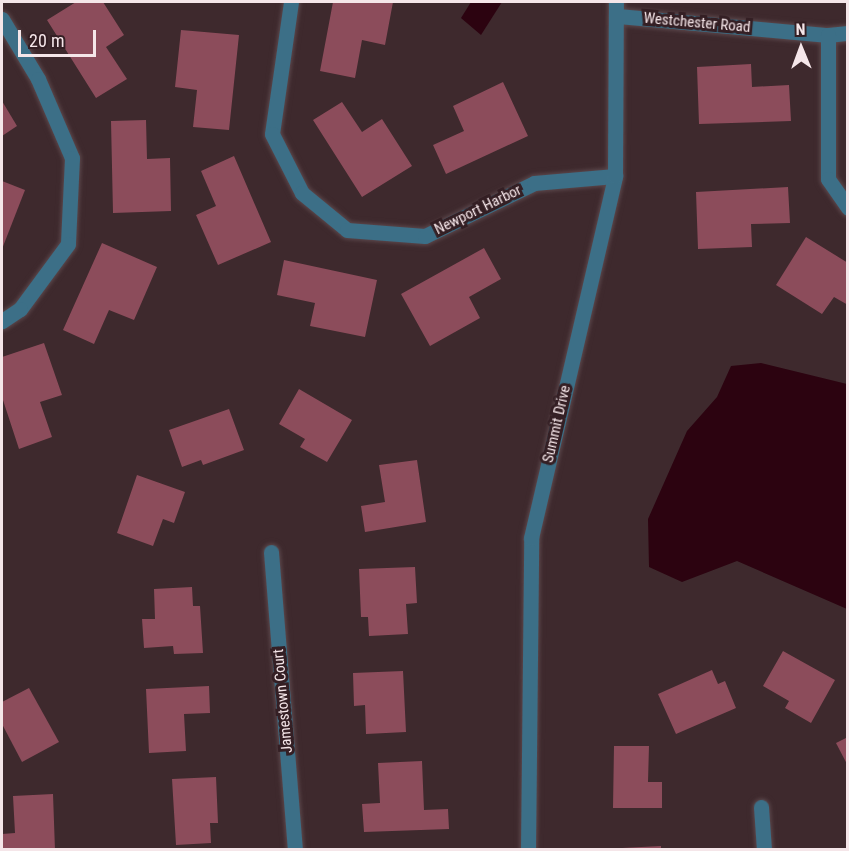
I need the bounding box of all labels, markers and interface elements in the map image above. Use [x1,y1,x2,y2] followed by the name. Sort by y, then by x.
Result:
[643,9,751,37] street label: Westchester Road
[21,18,99,56] scale bar
[771,18,831,78] north arrow
[796,20,806,39] text: N
[29,30,64,51] text: 20 m
[432,181,524,239] street label: Newport Harbor
[539,384,575,464] street label: Summit Drive
[269,648,297,754] street label: Jamestown Court

